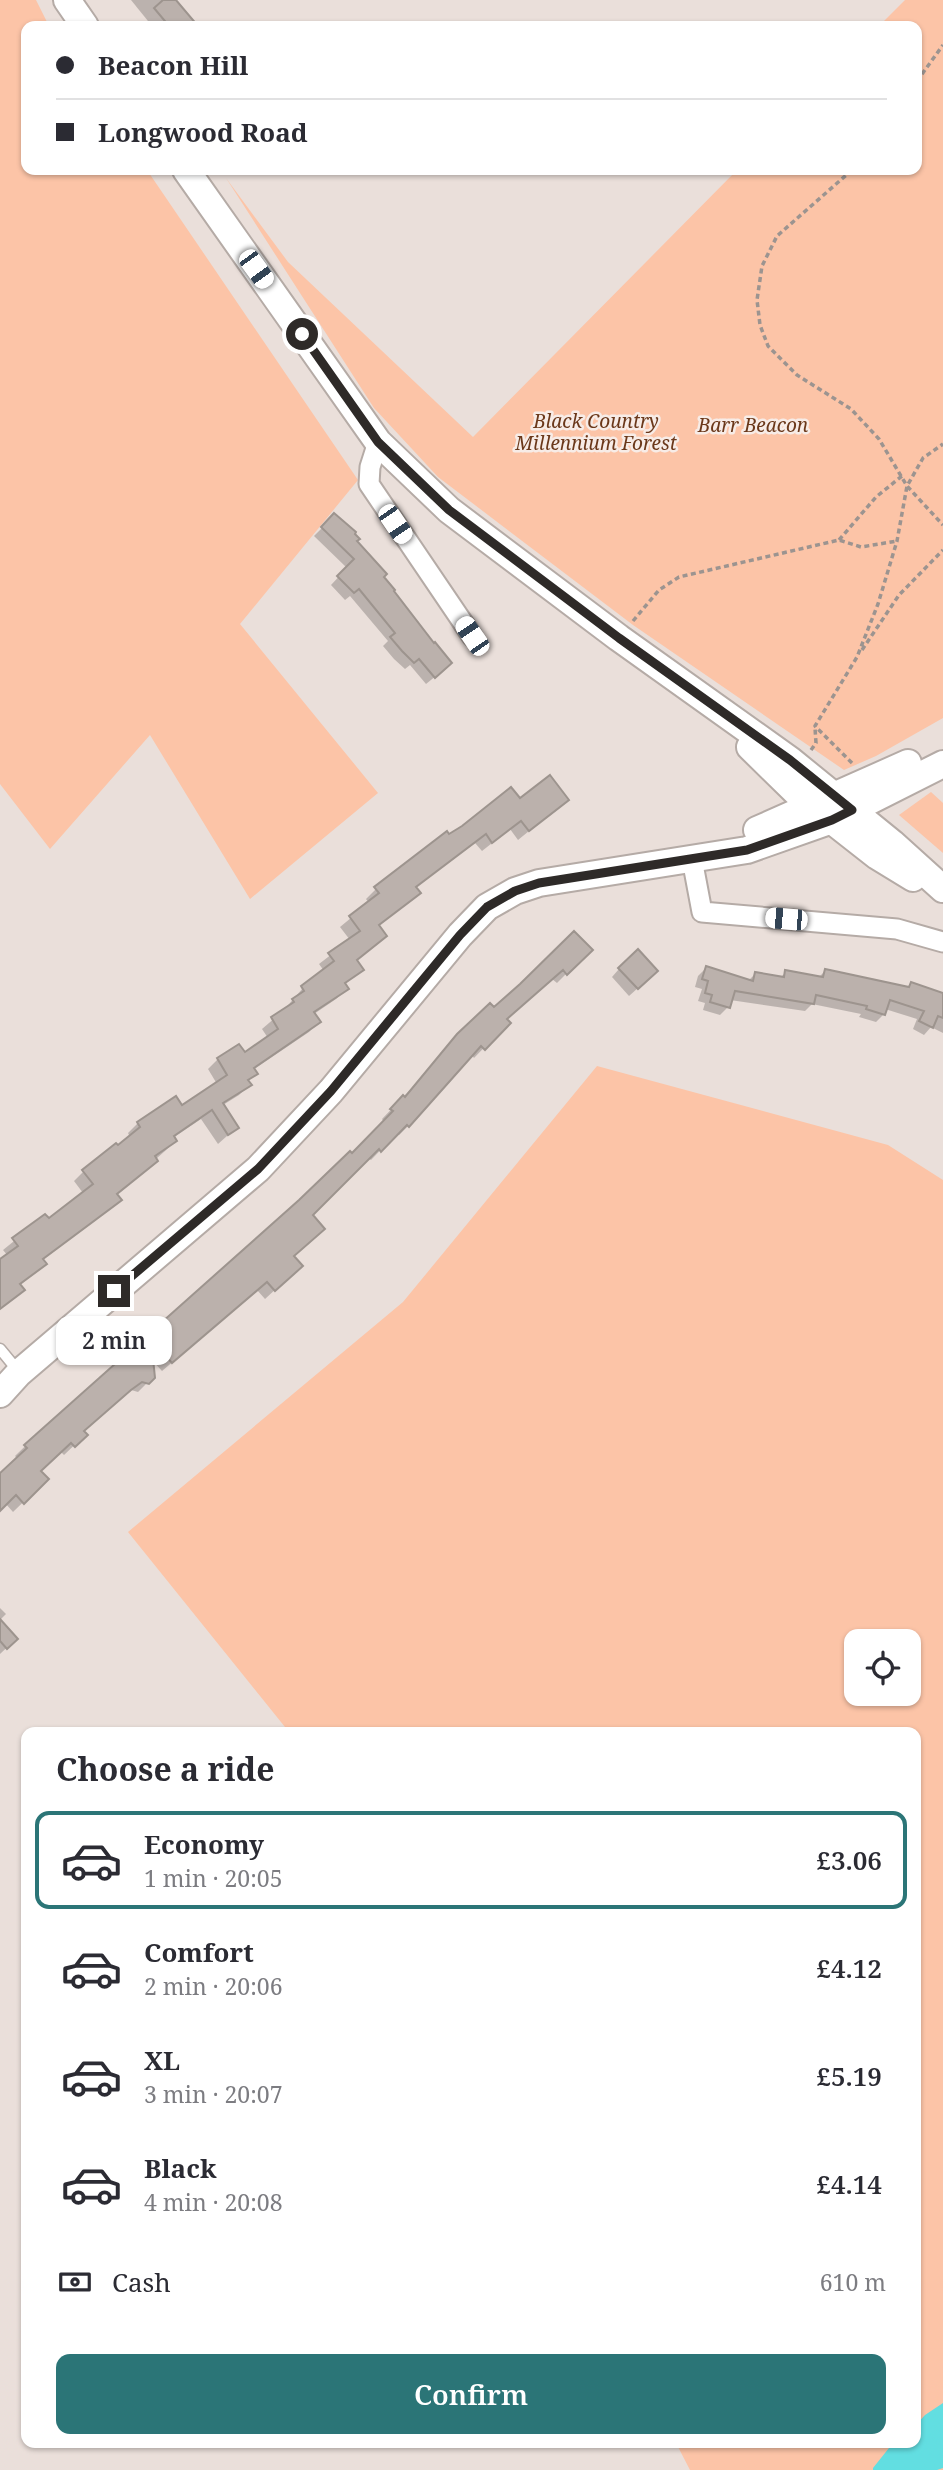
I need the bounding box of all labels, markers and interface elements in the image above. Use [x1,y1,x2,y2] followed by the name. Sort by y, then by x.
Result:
[98,47,248,83] text: Beacon Hill
[98,114,308,150] text: Longwood Road
[236,246,277,292] car
[286,318,318,350] route start
[514,408,678,456] park label: Black Country Millennium Forest
[697,412,809,438] park label: Barr Beacon
[375,501,416,547] car
[452,613,493,659] car
[765,907,808,931] car
[98,1275,130,1307] route end
[56,1316,172,1364] callout: 2 min
[82,1324,146,1356] text: 2 min
[844,1629,921,1706] map controls
[844,1629,921,1706] button: locate
[56,1747,275,1790] text: Choose a ride
[144,1826,264,1862] text: Economy
[60,1829,123,1892] icon: car
[816,1842,882,1878] text: £3.06
[144,1862,282,1894] text: 1 min · 20:05
[144,1934,254,1970] text: Comfort
[60,1937,123,2000] icon: car
[816,1950,882,1986] text: £4.12
[144,1970,282,2002] text: 2 min · 20:06
[144,2042,180,2078] text: XL
[60,2045,123,2108] icon: car
[816,2058,882,2094] text: £5.19
[144,2078,282,2110] text: 3 min · 20:07
[144,2150,217,2186] text: Black
[60,2153,123,2216] icon: car
[816,2166,882,2202] text: £4.14
[144,2186,282,2218] text: 4 min · 20:08
[56,2263,94,2301] icon: cash
[112,2264,171,2300] text: Cash
[820,2266,886,2298] text: 610 m
[56,2354,886,2434] button: Confirm

